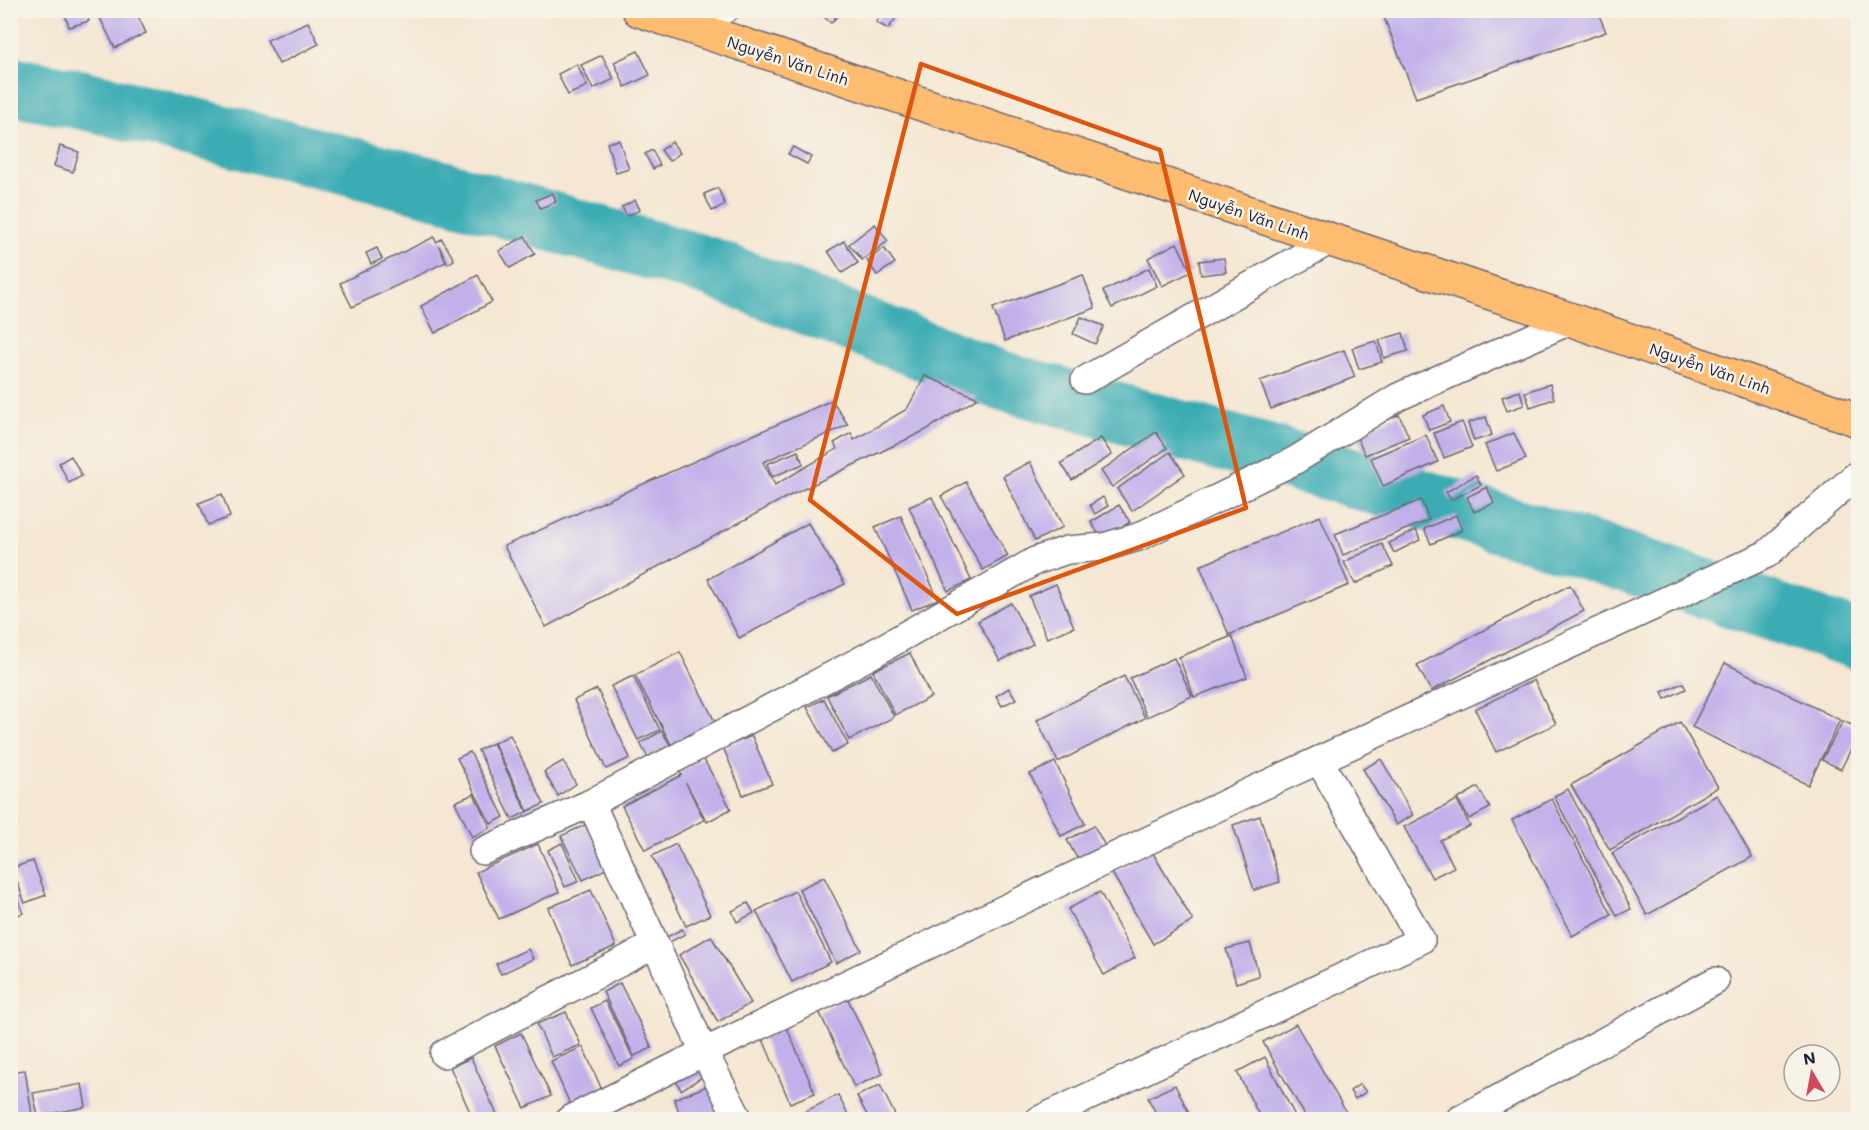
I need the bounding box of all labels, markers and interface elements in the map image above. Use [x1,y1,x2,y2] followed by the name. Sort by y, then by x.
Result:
[725,31,851,89] street label: Nguyễn Văn Linh
[1186,184,1312,244] street label: Nguyễn Văn Linh
[1647,338,1773,398] street label: Nguyễn Văn Linh
[1782,1043,1842,1103] north arrow
[1801,1046,1817,1069] text: N

